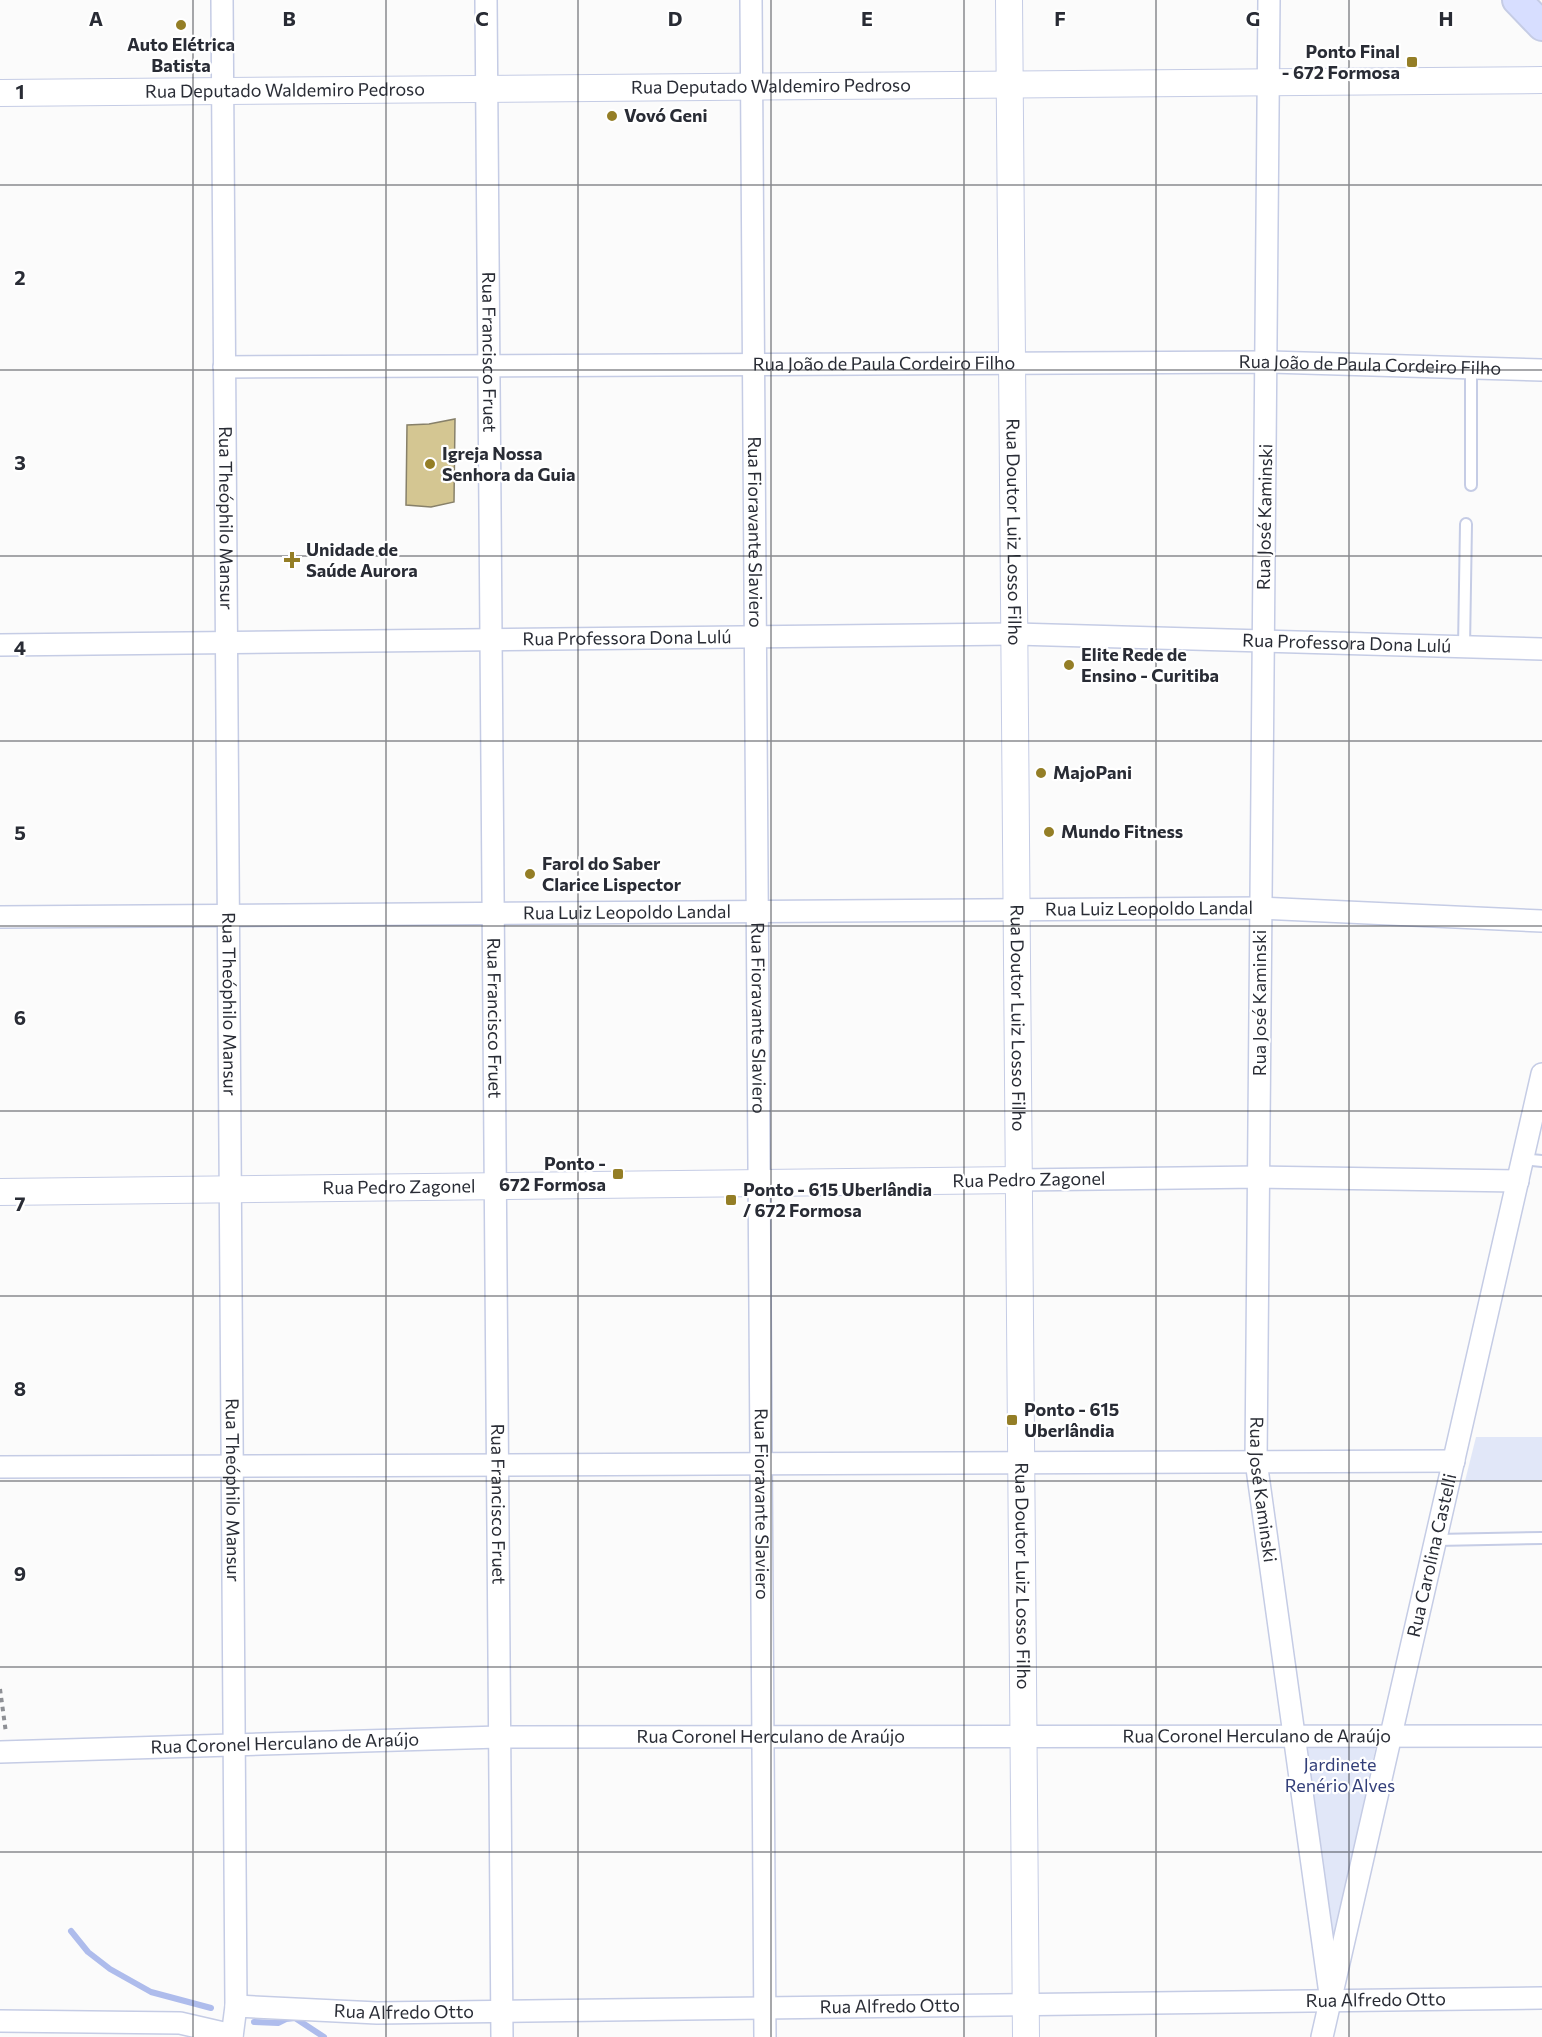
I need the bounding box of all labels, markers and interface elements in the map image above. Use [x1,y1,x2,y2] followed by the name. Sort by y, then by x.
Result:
[89,6,103,30] text: A
[282,6,296,30] text: B
[475,6,489,30] text: C
[668,6,682,30] text: D
[861,6,873,30] text: E
[1054,6,1066,30] text: F
[1246,6,1260,30] text: G
[1439,6,1454,30] text: H
[174,18,188,32] marker: Auto Elétrica Batista
[127,33,235,76] place label: Auto Elétrica Batista
[1282,40,1400,83] place label: Ponto Final - 672 Formosa
[1405,55,1419,69] marker: Ponto Final - 672 Formosa
[631,73,911,98] street label: Rua Deputado Waldemiro Pedroso
[145,77,425,102] street label: Rua Deputado Waldemiro Pedroso
[15,79,25,103] text: 1
[624,104,708,126] place label: Vovó Geni
[605,109,619,123] marker: Vovó Geni
[14,265,26,289] text: 2
[478,272,501,432] street label: Rua Francisco Fruet
[1239,350,1501,379] street label: Rua João de Paula Cordeiro Filho
[753,351,1015,374] street label: Rua João de Paula Cordeiro Filho
[1002,418,1026,646] street label: Rua Doutor Luiz Losso Filho
[215,426,238,610] street label: Rua Theóphilo Mansur
[744,436,767,628] street label: Rua Fioravante Slaviero
[442,442,575,485] place label: Igreja Nossa Senhora da Guia
[1252,444,1276,590] street label: Rua José Kaminski
[14,450,26,474] text: 3
[423,457,437,471] marker: Igreja Nossa Senhora da Guia
[306,538,418,581] place label: Unidade de Saúde Aurora
[283,551,301,569] marker: Unidade de Saúde Aurora
[522,625,732,649] street label: Rua Professora Dona Lulú
[1242,628,1452,656] street label: Rua Professora Dona Lulú
[14,635,26,659] text: 4
[1081,643,1219,686] place label: Elite Rede de Ensino - Curitiba
[1062,658,1076,672] marker: Elite Rede de Ensino - Curitiba
[1053,761,1132,783] place label: MajoPani
[1034,766,1048,780] marker: MajoPani
[14,820,26,844] text: 5
[1061,820,1183,842] place label: Mundo Fitness
[1042,825,1056,839] marker: Mundo Fitness
[542,852,682,895] place label: Farol do Saber Clarice Lispector
[523,867,537,881] marker: Farol do Saber Clarice Lispector
[1045,896,1253,920] street label: Rua Luiz Leopoldo Landal
[523,900,731,923] street label: Rua Luiz Leopoldo Landal
[1007,904,1030,1132] street label: Rua Doutor Luiz Losso Filho
[218,912,242,1096] street label: Rua Theóphilo Mansur
[747,922,771,1114] street label: Rua Fioravante Slaviero
[1248,930,1270,1076] street label: Rua José Kaminski
[483,938,507,1098] street label: Rua Francisco Fruet
[14,1005,26,1029] text: 6
[499,1152,606,1195] place label: Ponto - 672 Formosa
[611,1167,625,1181] marker: Ponto - 672 Formosa
[952,1167,1106,1191] street label: Rua Pedro Zagonel
[322,1174,476,1198] street label: Rua Pedro Zagonel
[743,1178,932,1221] place label: Ponto - 615 Uberlândia / 672 Formosa
[15,1191,26,1215] text: 7
[724,1193,738,1207] marker: Ponto - 615 Uberlândia / 672 Formosa
[14,1376,26,1400] text: 8
[222,1398,245,1582] street label: Rua Theóphilo Mansur
[1024,1398,1119,1441] place label: Ponto - 615 Uberlândia
[751,1408,774,1600] street label: Rua Fioravante Slaviero
[1005,1413,1019,1427] marker: Ponto - 615 Uberlândia
[1246,1417,1282,1564] street label: Rua José Kaminski
[487,1424,510,1584] street label: Rua Francisco Fruet
[1011,1462,1035,1690] street label: Rua Doutor Luiz Losso Filho
[1402,1471,1460,1639] street label: Rua Carolina Castelli
[14,1561,26,1585] text: 9
[1122,1724,1391,1746] street label: Rua Coronel Herculano de Araújo
[636,1725,905,1747] street label: Rua Coronel Herculano de Araújo
[150,1727,419,1757] street label: Rua Coronel Herculano de Araújo
[1285,1753,1395,1796] park label: Jardinete Renério Alves
[1306,1987,1446,2011] street label: Rua Alfredo Otto
[820,1993,960,2017] street label: Rua Alfredo Otto
[333,1999,474,2023] street label: Rua Alfredo Otto

